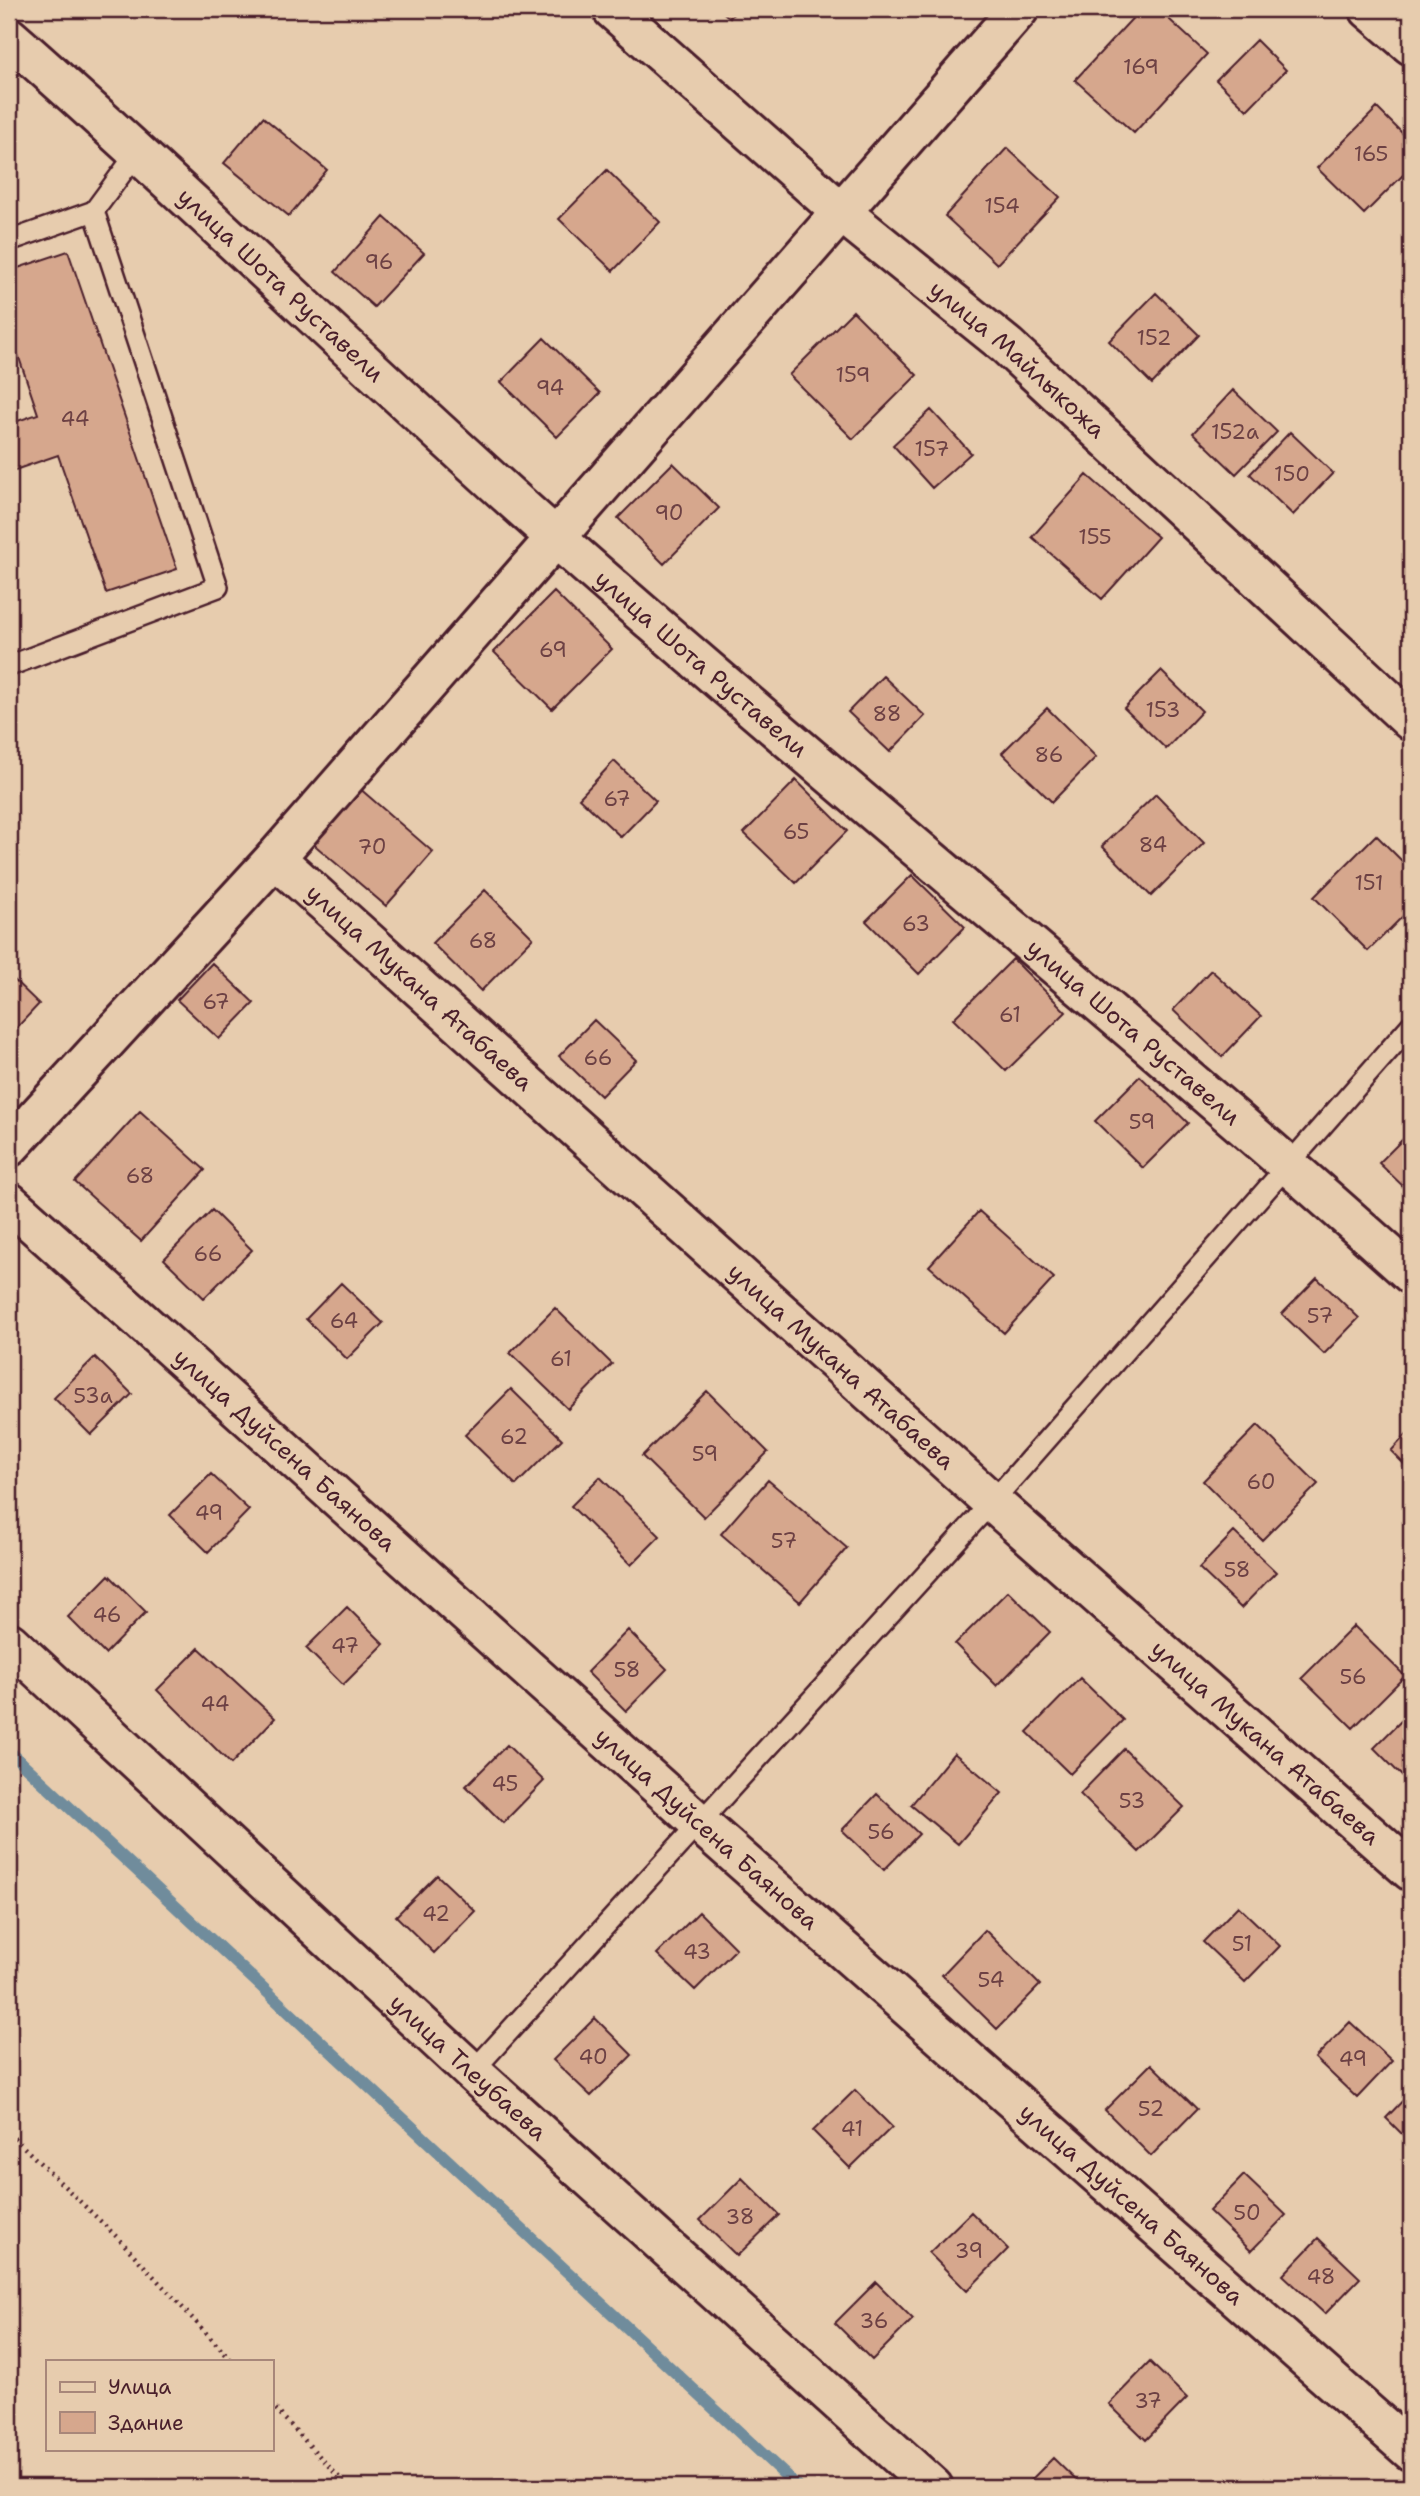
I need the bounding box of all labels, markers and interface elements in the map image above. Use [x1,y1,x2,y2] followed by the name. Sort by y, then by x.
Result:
[1123,53,1159,81] house number: 169
[1354,140,1388,168] house number: 165
[170,181,391,390] street label: улица Шота Руставели
[984,192,1020,220] house number: 154
[365,248,393,276] house number: 96
[922,273,1112,446] street label: улица Майлыкожа
[1137,324,1171,352] house number: 152
[836,361,871,389] house number: 159
[536,374,564,402] house number: 94
[61,405,89,433] house number: 44
[1211,418,1259,446] house number: 152а
[915,435,949,463] house number: 157
[1274,460,1310,488] house number: 150
[654,499,684,527] house number: 90
[1078,523,1112,551] house number: 155
[588,563,815,765] street label: улица Шота Руставели
[539,636,567,664] house number: 69
[1145,696,1181,724] house number: 153
[873,700,901,728] house number: 88
[1035,741,1063,769] house number: 86
[603,785,631,813] house number: 67
[783,818,809,846] house number: 65
[1139,831,1167,859] house number: 84
[358,833,386,861] house number: 70
[1354,869,1384,897] house number: 151
[299,877,540,1098] street label: улица Мукана Атабаева
[902,910,930,938] house number: 63
[469,927,497,955] house number: 68
[1020,932,1247,1133] street label: улица Шота Руставели
[202,988,230,1016] house number: 67
[999,1001,1021,1029] house number: 61
[584,1044,612,1072] house number: 66
[1129,1108,1155,1136] house number: 59
[126,1162,154,1190] house number: 68
[194,1240,222,1268] house number: 66
[721,1256,962,1477] street label: улица Мукана Атабаева
[1307,1302,1333,1330] house number: 57
[330,1307,358,1335] house number: 64
[166,1341,403,1559] street label: улица Дуйсена Баянова
[550,1345,572,1373] house number: 61
[73,1382,113,1410] house number: 53а
[500,1423,528,1451] house number: 62
[692,1440,718,1468] house number: 59
[1247,1468,1275,1496] house number: 60
[195,1499,223,1527] house number: 49
[771,1527,797,1555] house number: 57
[1223,1556,1251,1584] house number: 58
[93,1601,122,1629] house number: 46
[331,1632,359,1660] house number: 47
[1144,1633,1387,1852] street label: улица Мукана Атабаева
[613,1656,641,1684] house number: 58
[1339,1663,1367,1691] house number: 56
[201,1690,229,1718] house number: 44
[588,1721,826,1937] street label: улица Дуйсена Баянова
[492,1770,518,1798] house number: 45
[1119,1787,1145,1815] house number: 53
[867,1818,895,1846] house number: 56
[422,1900,450,1928] house number: 42
[1232,1930,1252,1958] house number: 51
[683,1938,711,1966] house number: 43
[977,1966,1005,1994] house number: 54
[382,1987,554,2148] street label: улица Тлеубаева
[578,2043,608,2071] house number: 40
[1339,2045,1367,2073] house number: 49
[1138,2095,1164,2123] house number: 52
[1012,2097,1251,2312] street label: улица Дуйсена Баянова
[841,2115,863,2143] house number: 41
[1233,2199,1261,2227] house number: 50
[726,2203,754,2231] house number: 38
[955,2237,983,2265] house number: 39
[1307,2263,1335,2291] house number: 48
[860,2307,888,2335] house number: 36
[46,2360,273,2450] legend
[108,2373,171,2401] text: Улица
[1134,2387,1162,2415] house number: 37
[108,2409,184,2437] text: Здание

